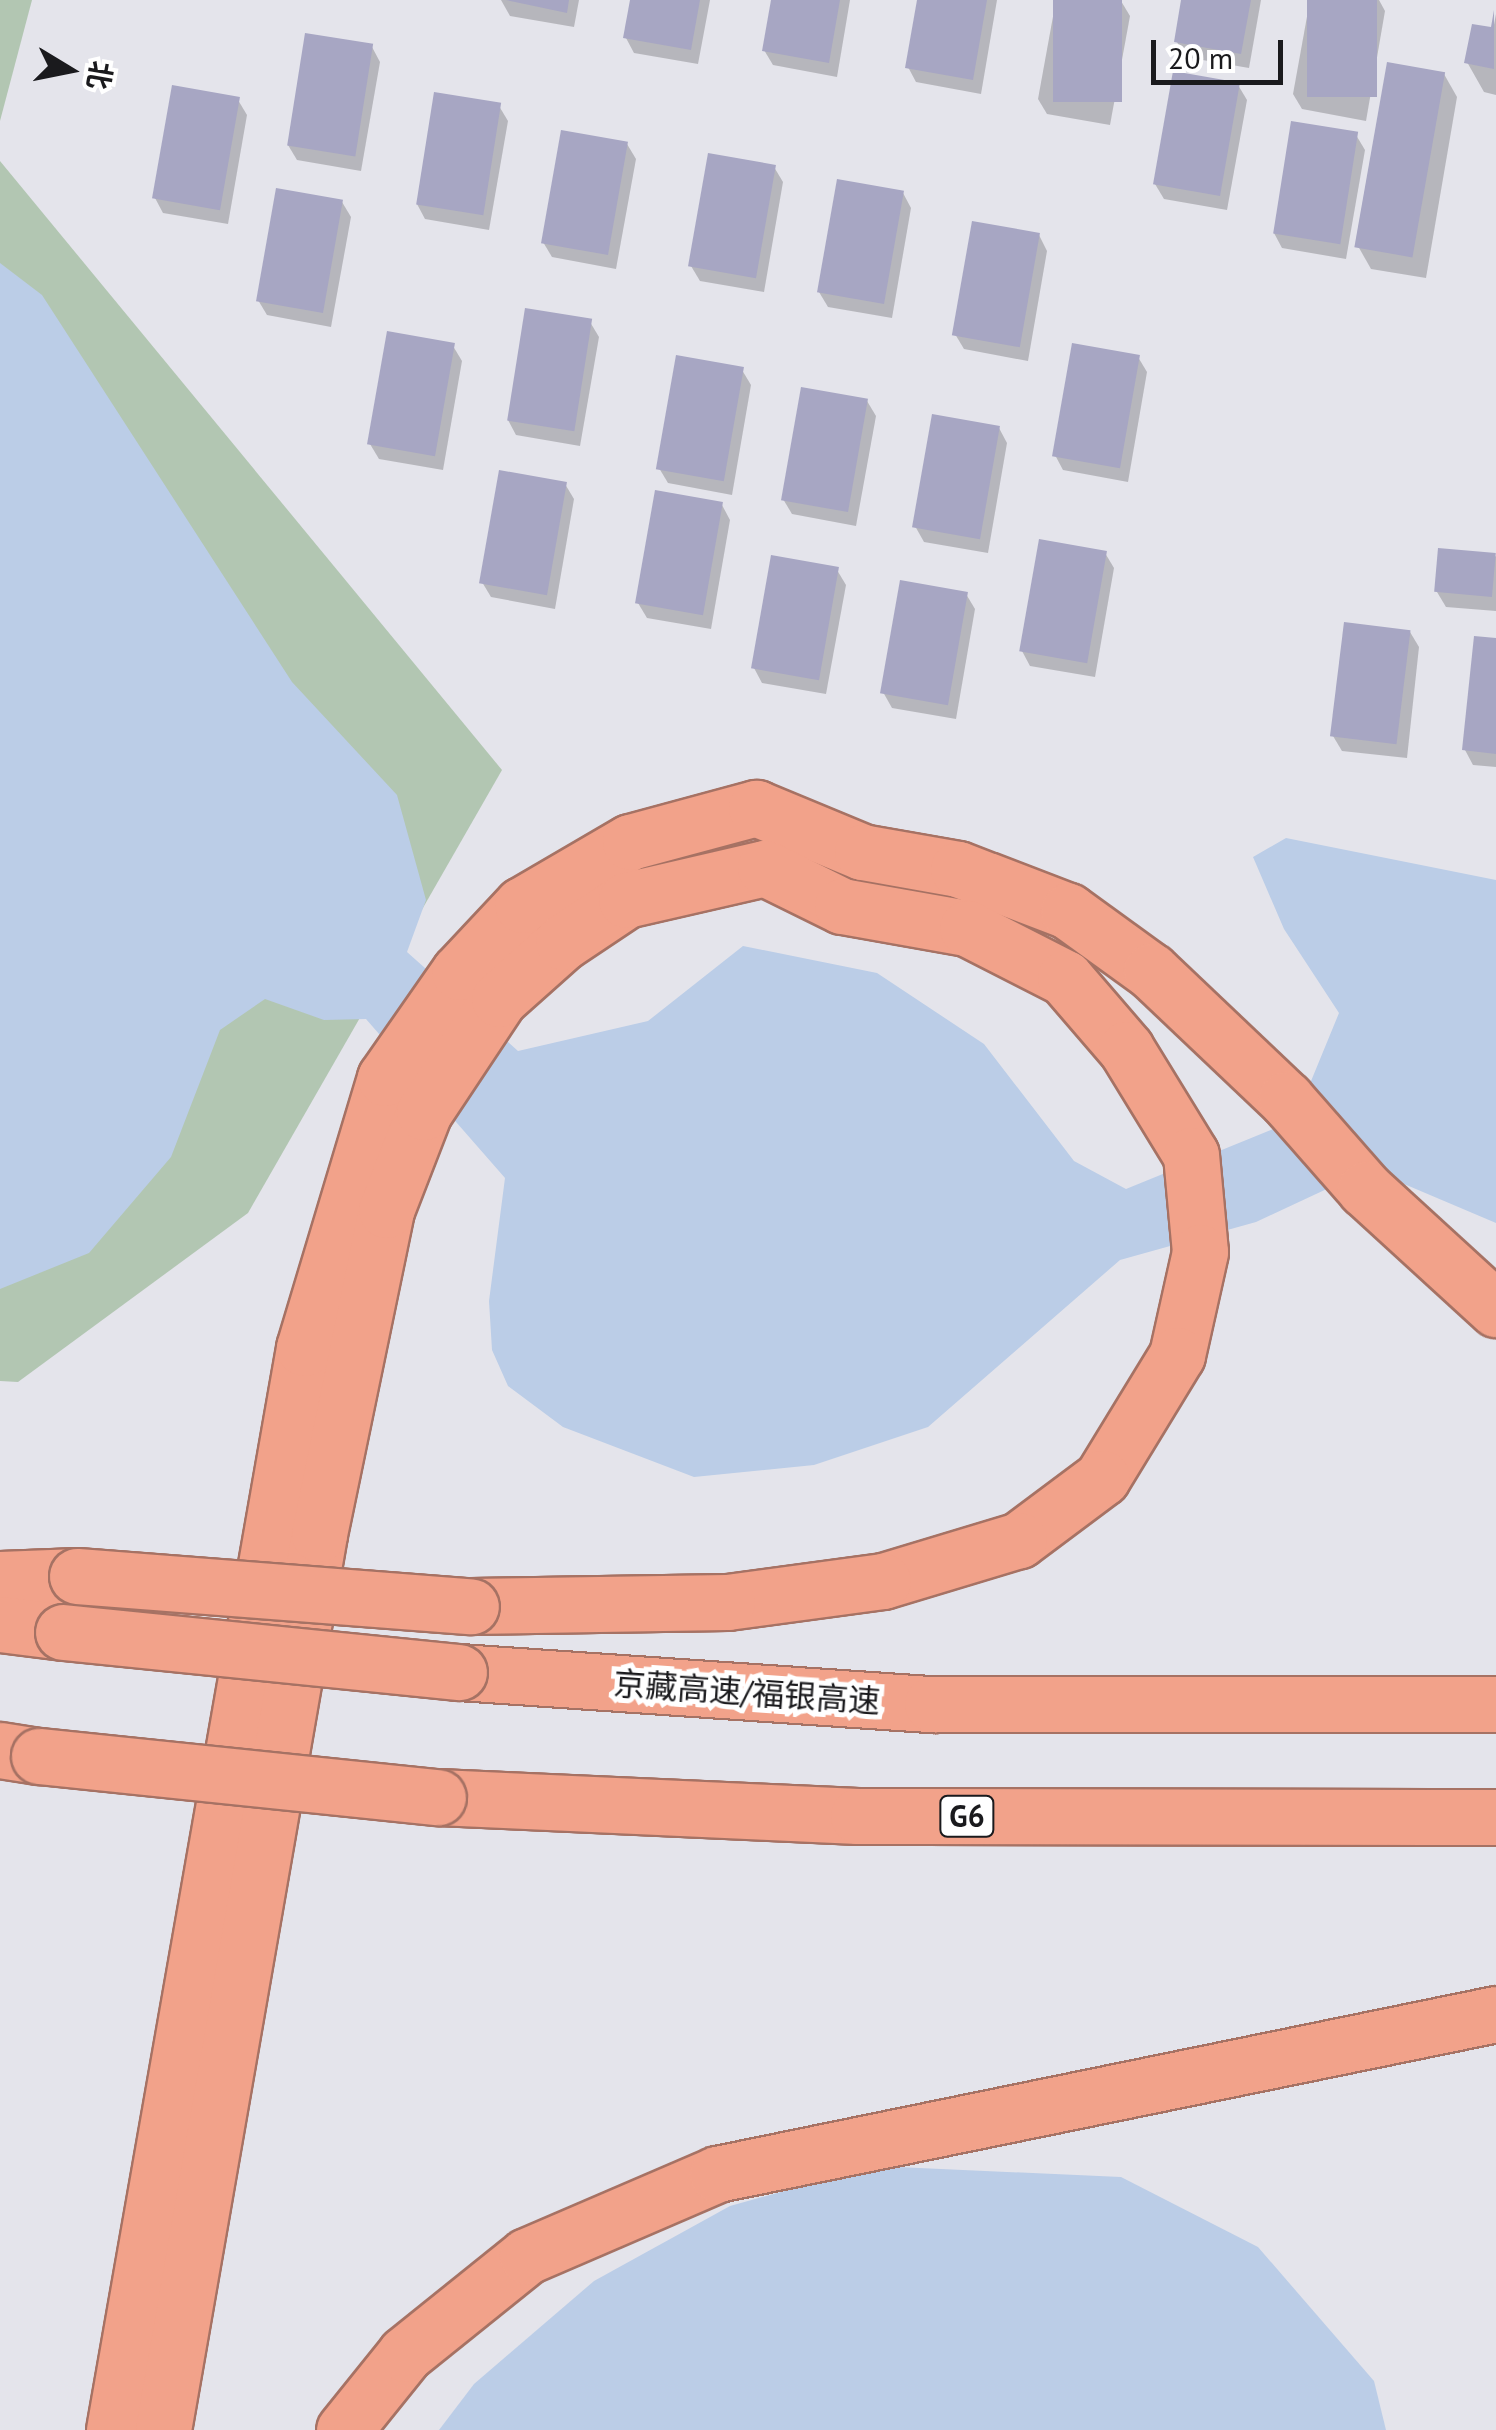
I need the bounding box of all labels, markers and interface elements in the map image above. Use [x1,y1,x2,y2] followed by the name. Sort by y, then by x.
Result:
[20,20,120,120] north arrow
[1156,20,1288,82] scale bar
[1168,38,1233,77] text: 20 m
[79,58,121,92] text: 北
[612,1664,882,1720] street label: 京藏高速/福银高速
[937,1791,997,1841] road number: G6

